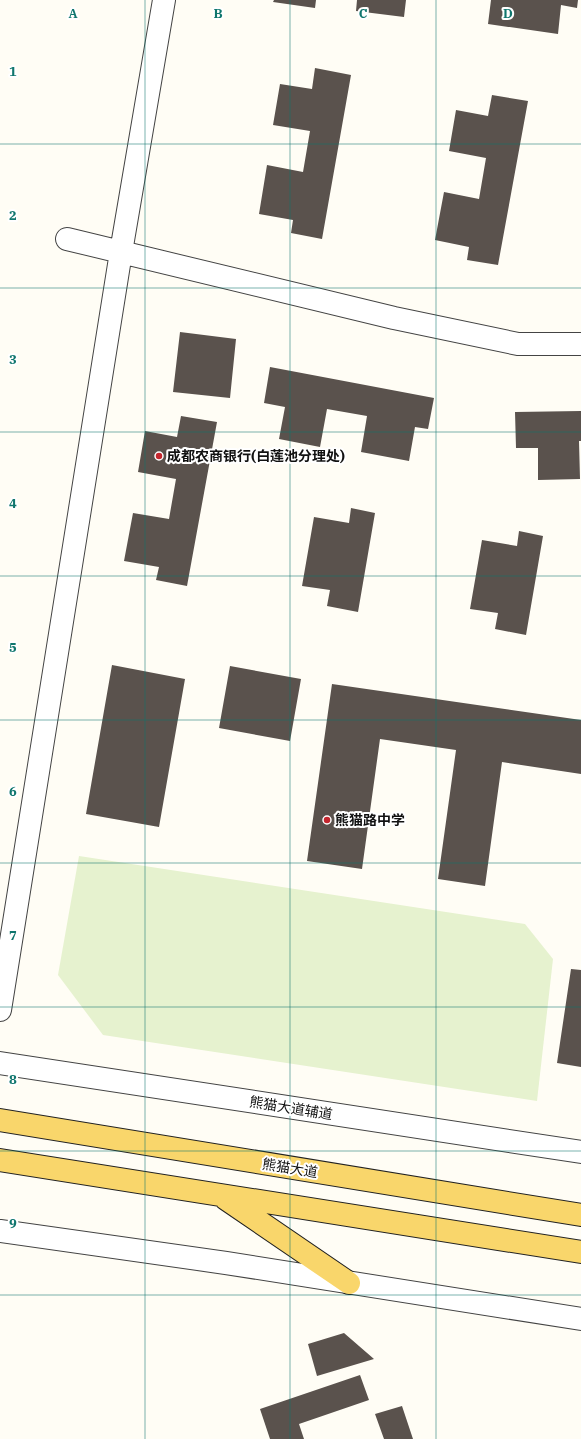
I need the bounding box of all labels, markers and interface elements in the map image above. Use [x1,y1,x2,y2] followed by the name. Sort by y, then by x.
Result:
[68,5,78,22] text: A
[213,5,223,22] text: B
[359,5,368,22] text: C
[503,5,513,22] text: D
[9,63,17,80] text: 1
[9,207,17,224] text: 2
[9,351,17,368] text: 3
[167,447,345,465] place label: 成都农商银行(白莲池分理处)
[154,451,164,461] marker: 成都农商银行(白莲池分理处)
[9,495,17,512] text: 4
[9,639,17,656] text: 5
[9,783,17,800] text: 6
[335,811,405,829] place label: 熊猫路中学
[322,815,332,825] marker: 熊猫路中学
[9,927,17,944] text: 7
[9,1071,17,1088] text: 8
[248,1093,334,1123] street label: 熊猫大道辅道
[261,1155,319,1181] street label: 熊猫大道
[9,1215,17,1232] text: 9

